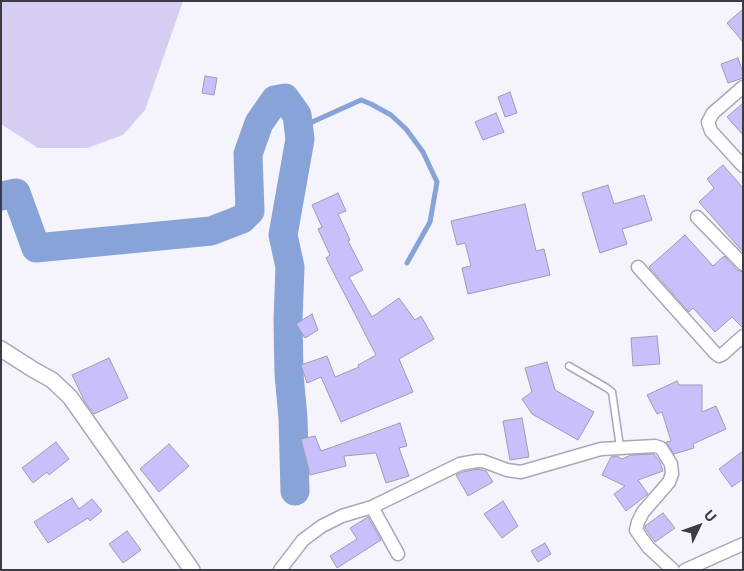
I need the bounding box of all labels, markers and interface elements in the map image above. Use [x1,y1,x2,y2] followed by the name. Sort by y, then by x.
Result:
[674,501,724,551] north arrow
[701,506,720,525] text: U

